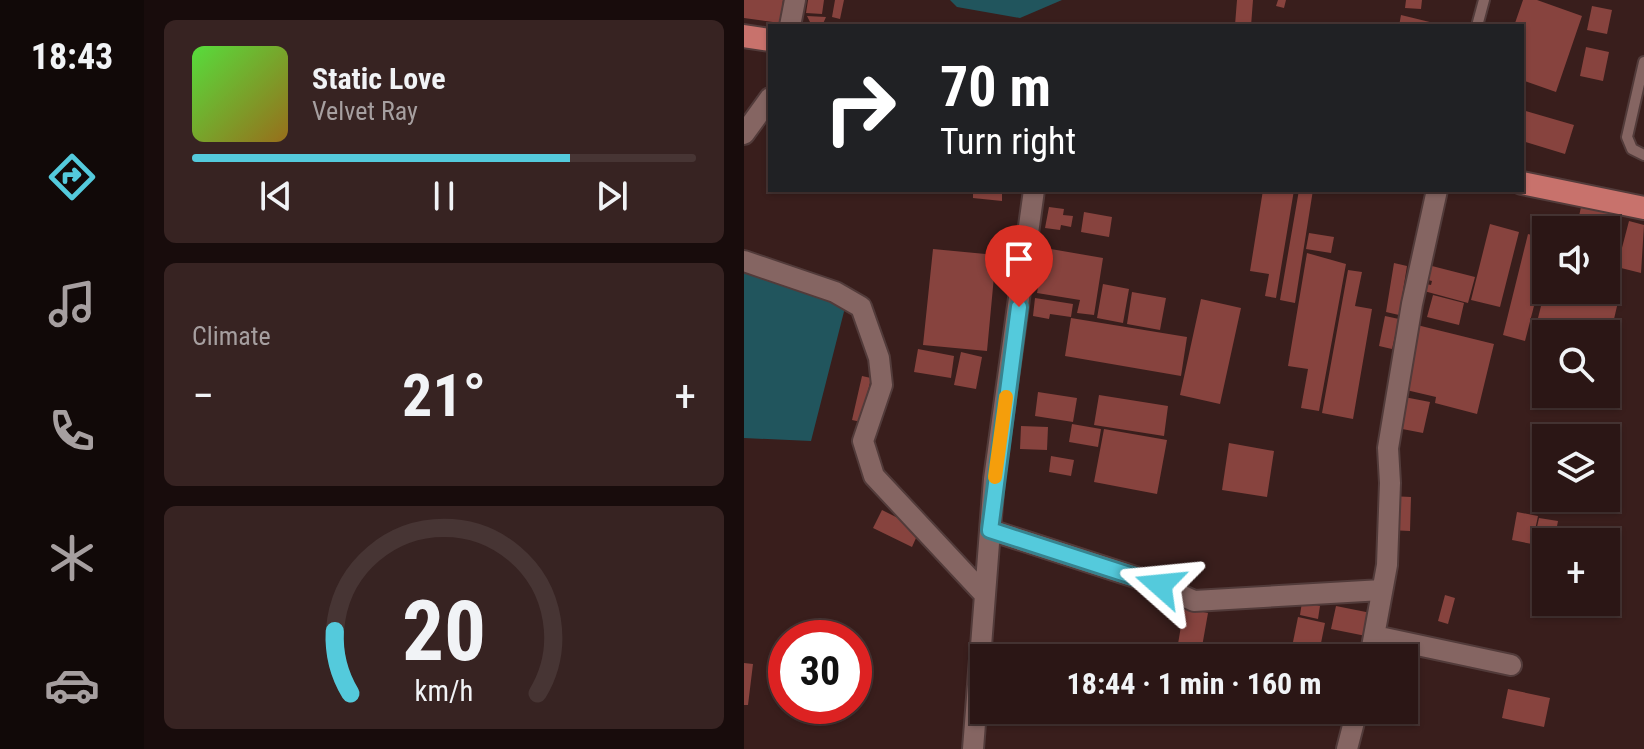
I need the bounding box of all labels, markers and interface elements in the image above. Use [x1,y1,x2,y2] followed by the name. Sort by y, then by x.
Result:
[31,36,113,78] text: 18:43
[940,54,1051,120] text: 70 m
[808,56,912,160] icon: right
[312,61,446,96] text: Static Love
[312,96,418,126] text: Velvet Ray
[940,121,1076,163] text: Turn right
[44,149,100,205] icon: directions
[254,174,298,218] icon: previous
[422,174,466,218] icon: pause
[590,174,634,218] icon: next
[1532,216,1620,616] map controls
[1532,216,1620,304] button: sound
[985,225,1053,307] pin
[997,237,1041,281] icon: arrive
[44,276,100,332] icon: music
[1532,320,1620,408] button: search
[192,321,271,351] text: Climate
[402,360,486,431] text: 21°
[192,370,214,422] text: −
[674,370,696,422] text: +
[44,403,100,459] icon: phone
[1532,424,1620,512] button: layers
[1532,528,1620,616] button: +
[44,530,100,586] icon: climate
[1118,543,1202,627] position arrow
[402,582,486,679] text: 20
[768,620,872,724] speed limit sign: 30
[44,657,100,713] icon: car
[1067,666,1321,701] text: 18:44 · 1 min · 160 m
[415,674,473,708] text: km/h

